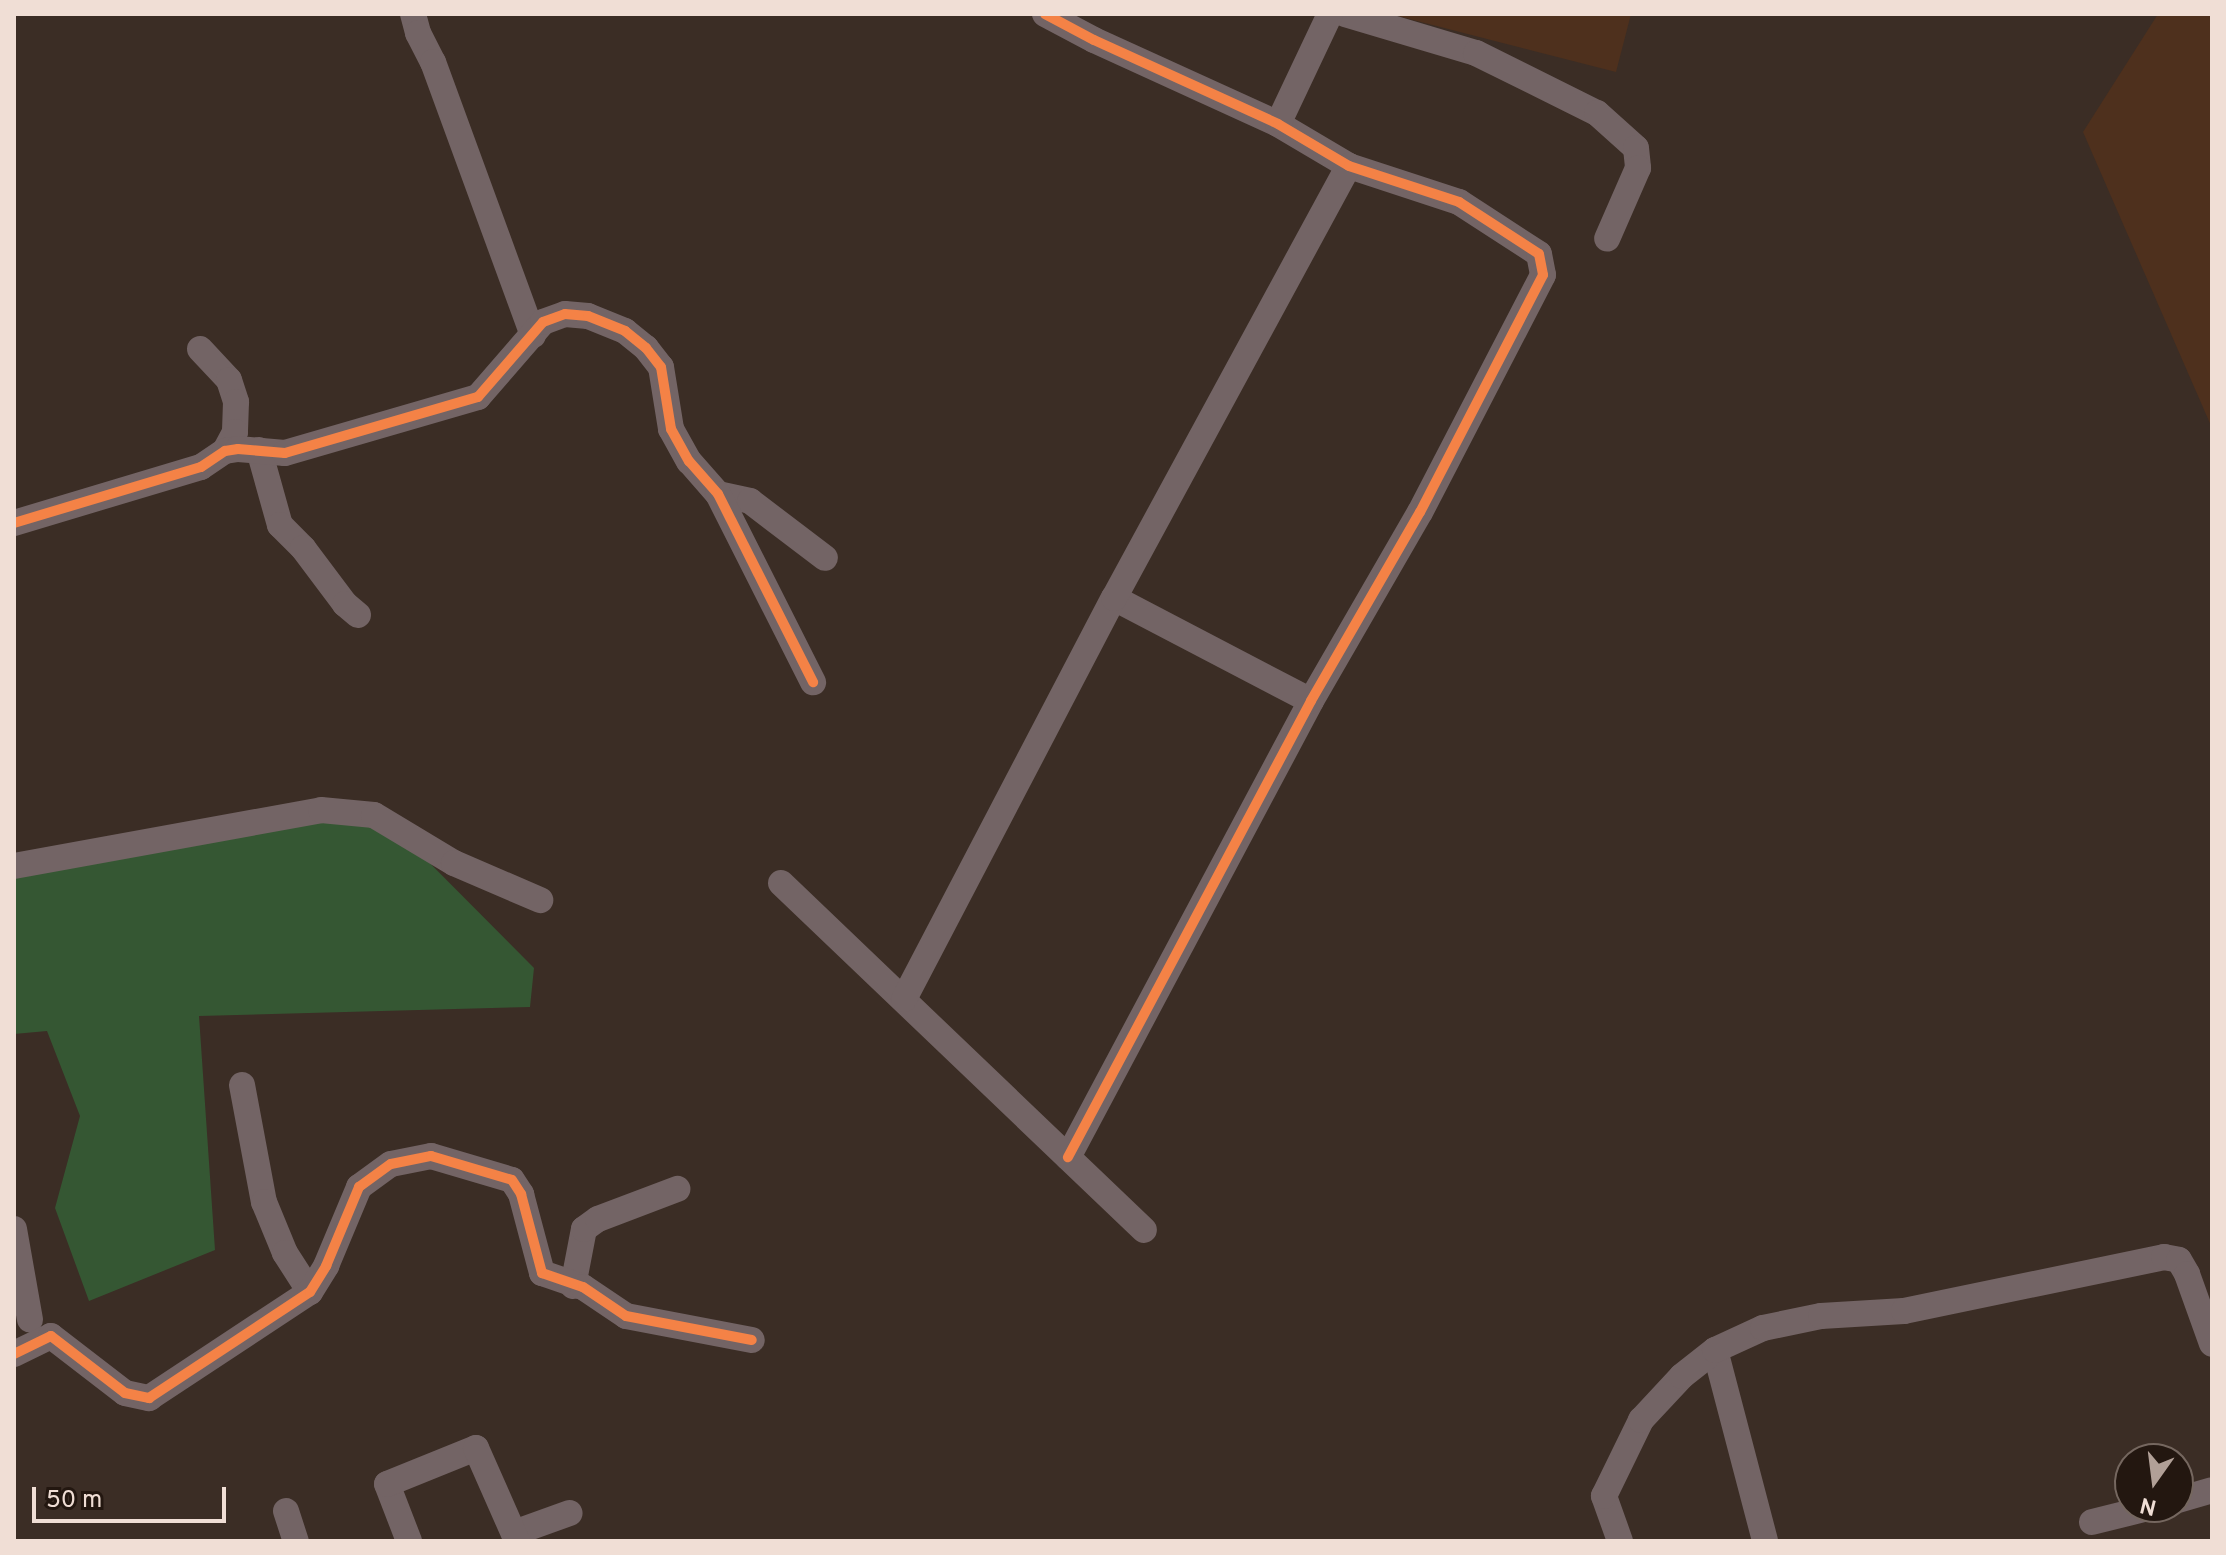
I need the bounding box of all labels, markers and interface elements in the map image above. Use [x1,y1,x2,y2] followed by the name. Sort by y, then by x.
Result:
[2114,1443,2194,1523] north arrow
[36,1471,230,1521] scale bar
[46,1486,102,1516] text: 50 m
[2138,1490,2159,1520] text: N

